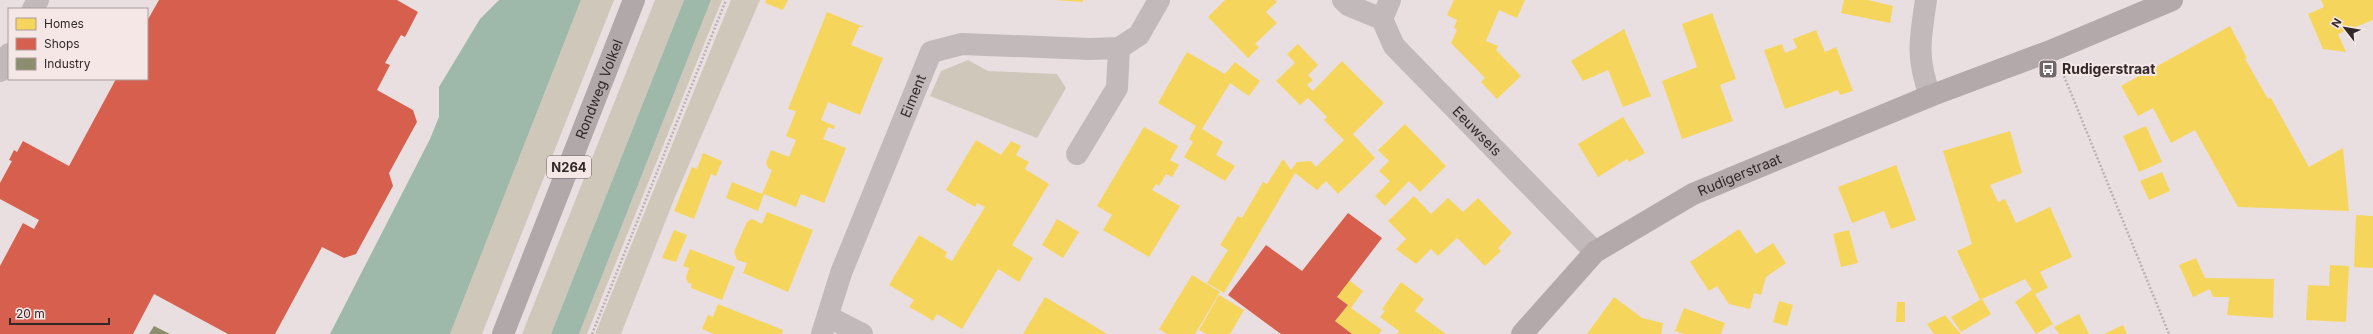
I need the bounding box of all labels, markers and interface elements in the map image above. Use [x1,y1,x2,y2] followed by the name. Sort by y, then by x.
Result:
[8,8,148,80] legend
[2325,8,2365,48] north arrow
[44,16,84,31] text: Homes
[2328,16,2345,30] text: N
[44,36,80,51] text: Shops
[571,37,626,141] street label: Rondweg Volkel
[44,56,91,71] text: Industry
[2037,58,2059,80] bus stop icon: Rudigerstraat
[2062,60,2155,77] place label: Rudigerstraat
[896,71,929,120] street label: Eiment
[1449,102,1505,159] street label: Eeuwsels
[1695,149,1784,199] street label: Rudigerstraat
[547,156,591,178] road number: N264
[10,300,109,326] scale bar
[16,306,45,321] text: 20 m

